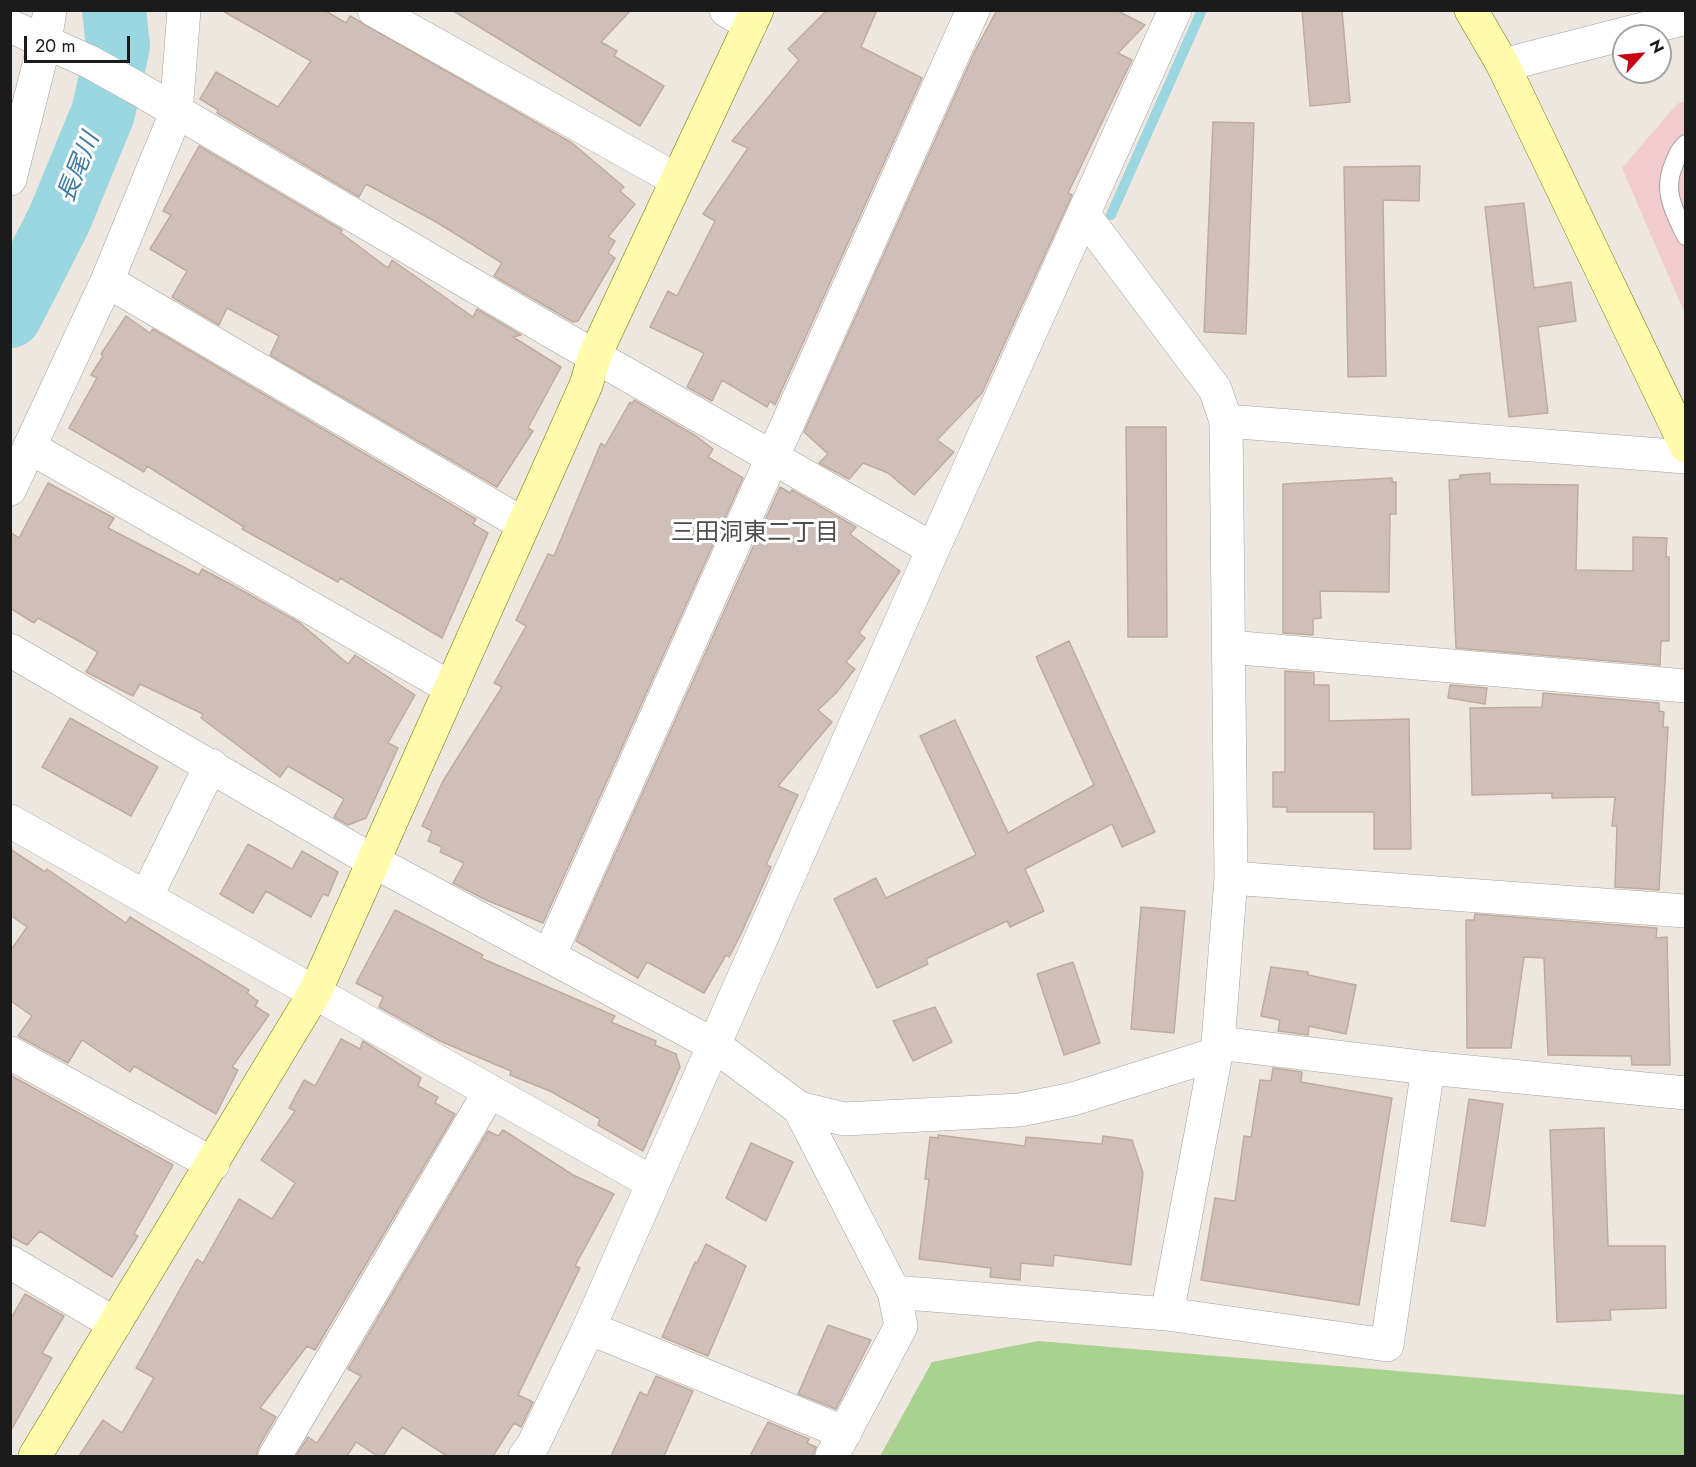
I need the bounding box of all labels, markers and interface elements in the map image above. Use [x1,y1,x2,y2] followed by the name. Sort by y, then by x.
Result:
[27,24,134,62] scale bar
[1612,24,1672,84] north arrow
[35,33,75,59] text: 20 m
[1644,36,1670,57] text: N
[53,129,107,207] water label: 長尾川
[671,520,839,548] district label: 三田洞東二丁目

